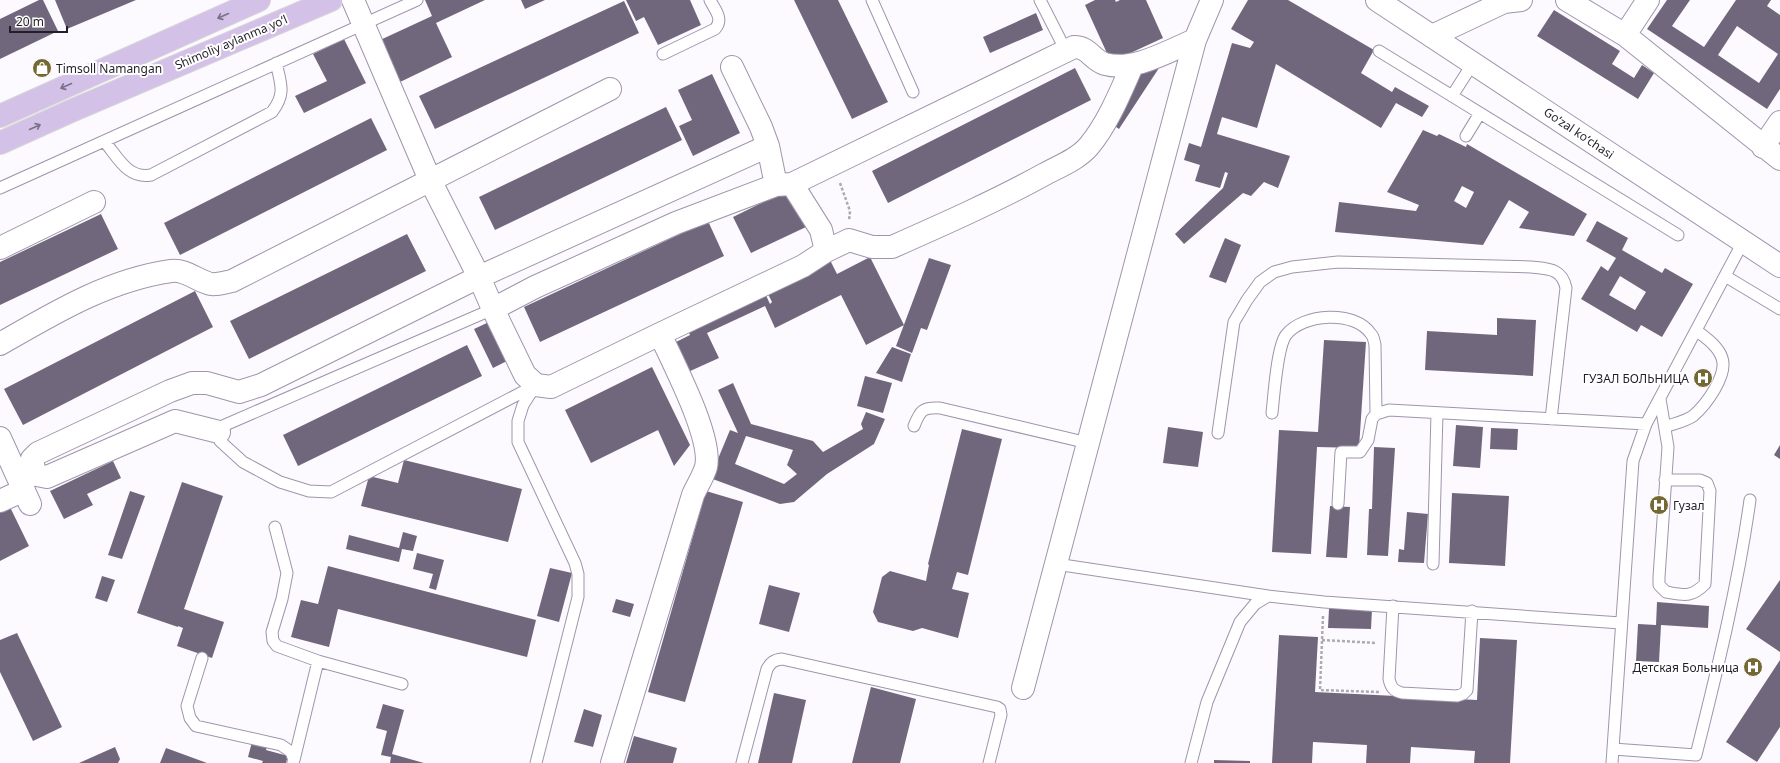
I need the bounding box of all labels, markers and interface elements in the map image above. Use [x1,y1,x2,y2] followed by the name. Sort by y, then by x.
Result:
[10,8,67,34] scale bar
[172,11,290,73] street label: Shimoliy aylanma yoʻl
[16,13,44,30] text: 20 m
[218,13,230,20] one-way arrow
[31,57,53,79] shop icon: Timsoll Namangan
[56,60,162,77] place label: Timsoll Namangan
[61,83,73,90] one-way arrow
[1541,103,1617,163] street label: Goʻzal koʻchasi
[29,123,41,130] one-way arrow
[1692,367,1714,389] hospital icon: ГУЗАЛ БОЛЬНИЦА
[1583,370,1689,387] place label: ГУЗАЛ БОЛЬНИЦА
[1648,494,1670,516] hospital icon: Гузал
[1673,497,1705,514] place label: Гузал
[1742,656,1764,678] hospital icon: Детская Больница
[1633,659,1739,676] place label: Детская Больница

